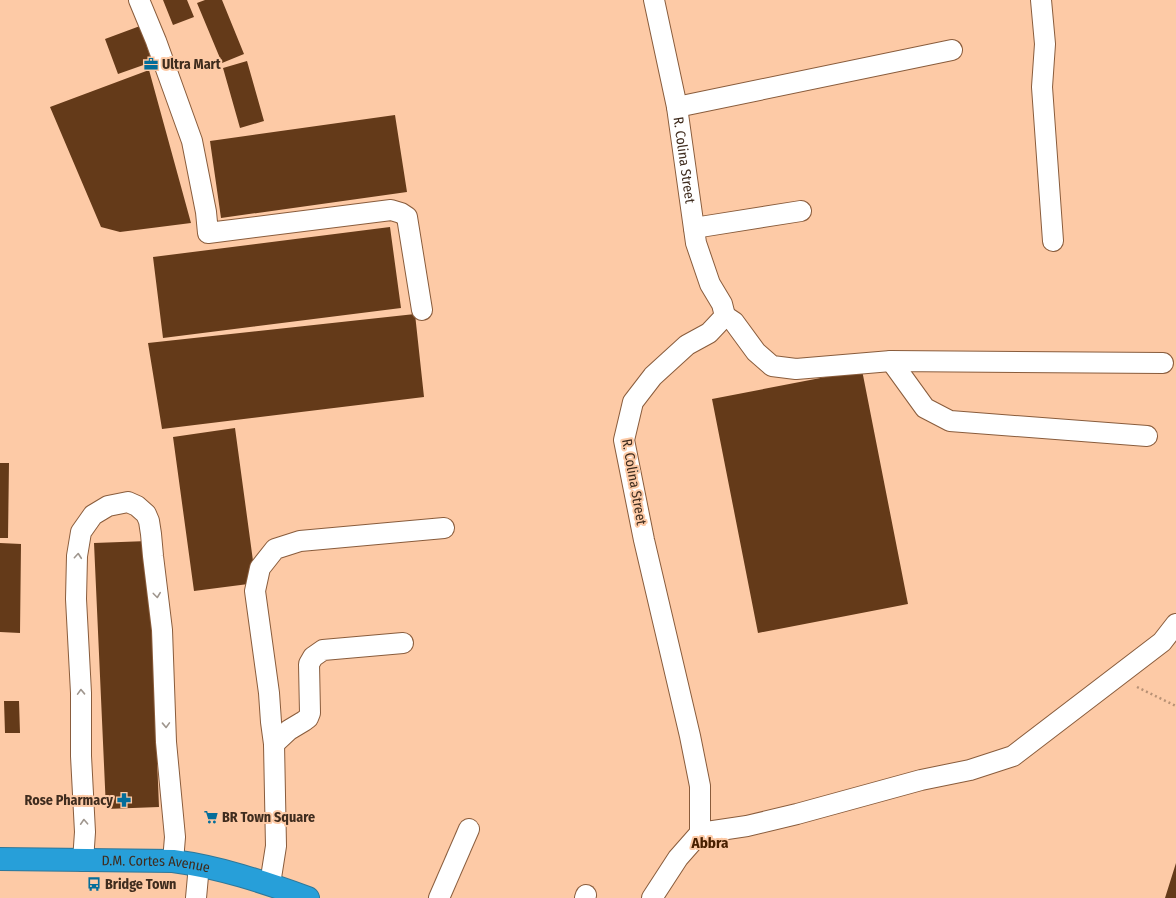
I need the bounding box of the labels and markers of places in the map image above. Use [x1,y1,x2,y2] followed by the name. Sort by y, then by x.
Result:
[143,56,159,72] office icon: Ultra Mart
[162,56,222,73] place label: Ultra Mart
[25,792,113,809] place label: Rose Pharmacy
[116,792,132,808] pharmacy icon: Rose Pharmacy
[203,809,219,825] supermarket icon: BR Town Square
[222,809,315,826] place label: BR Town Square
[86,876,102,892] bus stop icon: Bridge Town
[105,876,176,893] place label: Bridge Town

